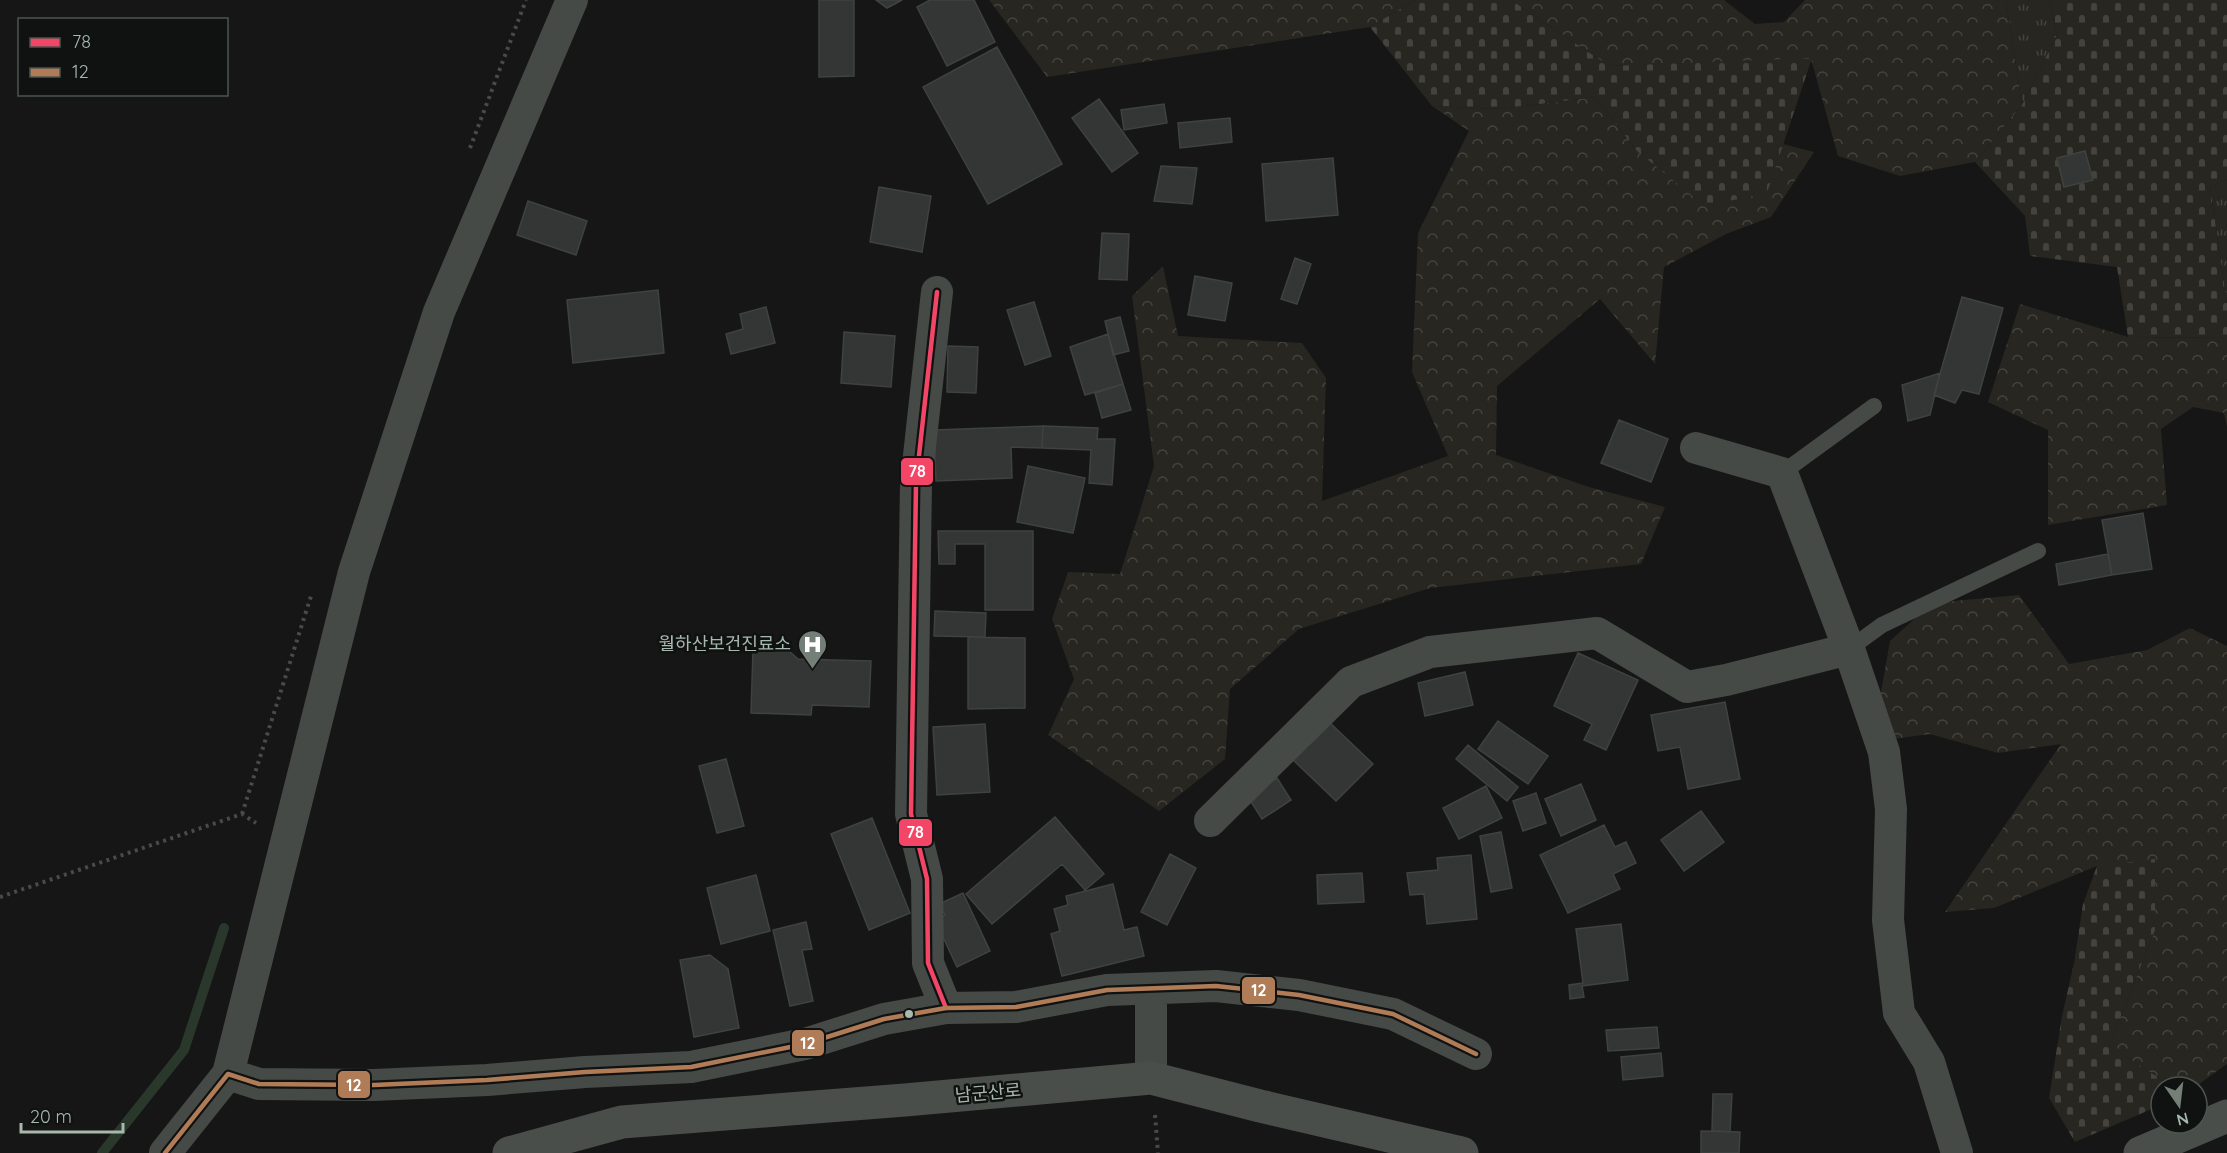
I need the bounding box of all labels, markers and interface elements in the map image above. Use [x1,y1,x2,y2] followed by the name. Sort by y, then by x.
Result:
[18,18,228,96] legend
[72,30,91,53] text: 78
[72,60,89,83] text: 12
[900,457,934,486] line badge: 78
[908,461,926,481] text: 78
[796,628,828,670] hospital icon: 월하산보건진료소
[659,632,791,655] place label: 월하산보건진료소
[898,818,933,847] line badge: 78
[906,822,924,842] text: 78
[1241,976,1276,1005] line badge: 12
[1251,980,1267,1000] text: 12
[903,1008,915,1020] unlabelled marker
[791,1029,825,1057] line badge: 12
[800,1033,816,1053] text: 12
[337,1070,371,1099] line badge: 12
[346,1075,362,1095] text: 12
[2149,1075,2209,1135] north arrow
[954,1078,1022,1107] street label: 남군산로
[21,1096,123,1134] scale bar
[30,1105,72,1128] text: 20 m
[2175,1108,2191,1131] text: N

